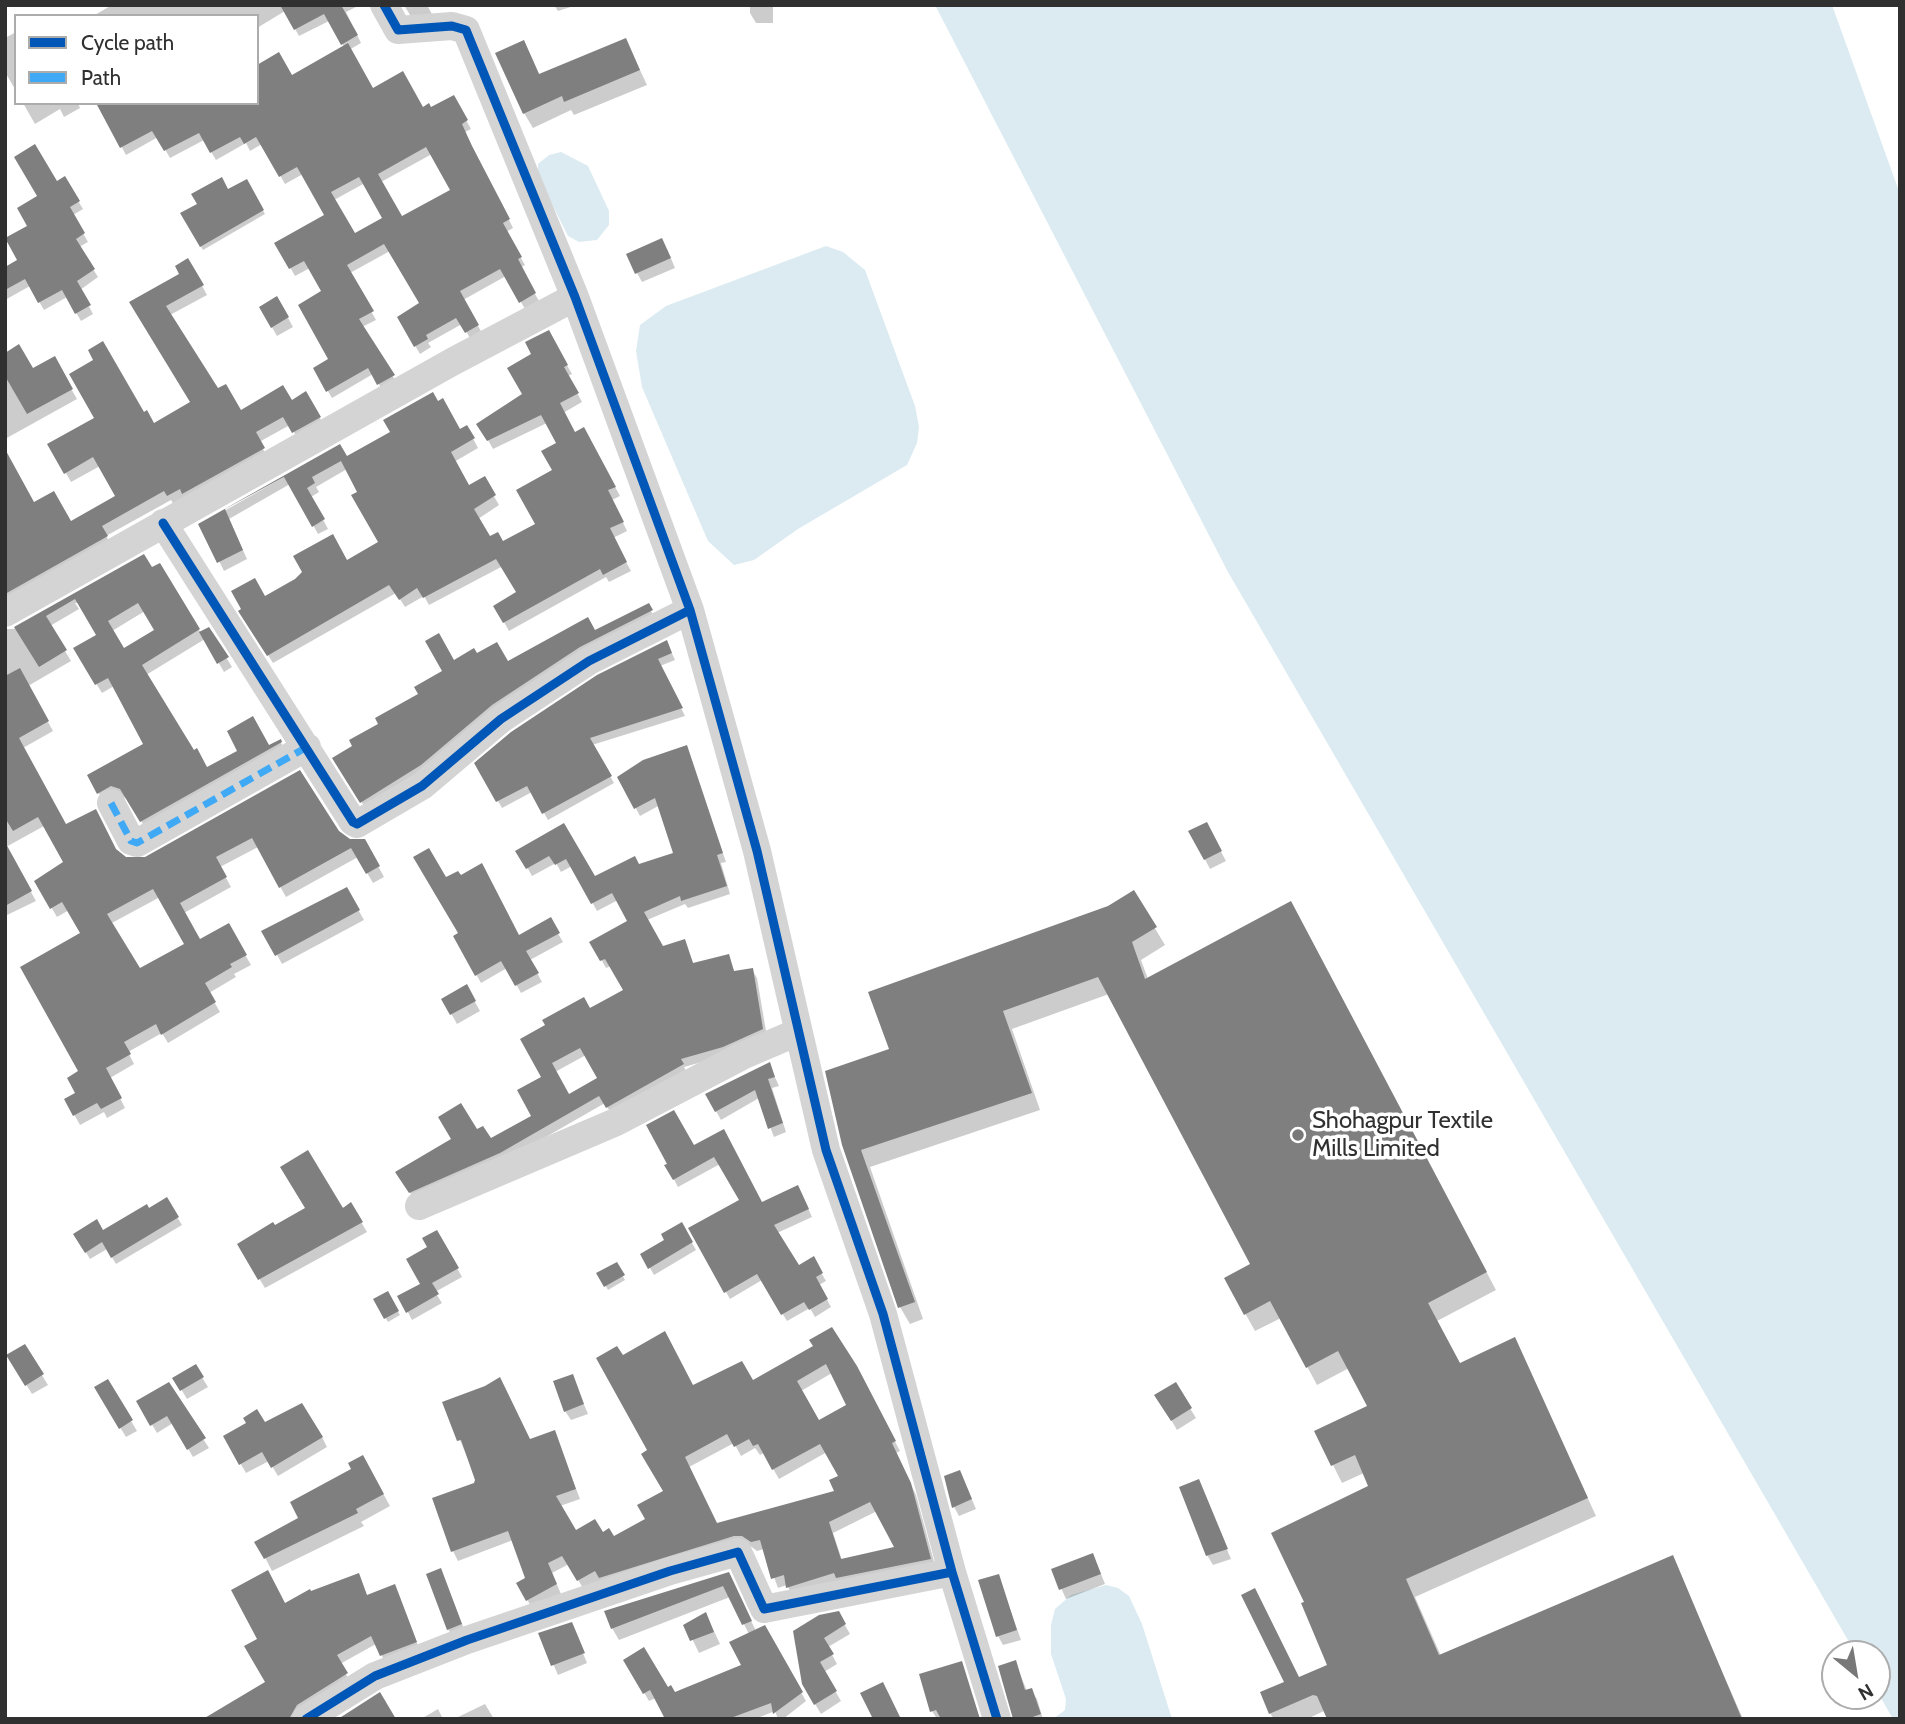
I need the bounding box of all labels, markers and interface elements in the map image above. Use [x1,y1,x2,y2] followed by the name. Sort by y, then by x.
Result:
[14,14,259,105] legend
[81,30,174,55] text: Cycle path
[81,65,121,90] text: Path
[1312,1107,1493,1163] place label: Shohagpur Textile Mills Limited
[1290,1127,1306,1143] marker: Shohagpur Textile Mills Limited
[1821,1640,1891,1710] north arrow
[1854,1679,1877,1705] text: N

